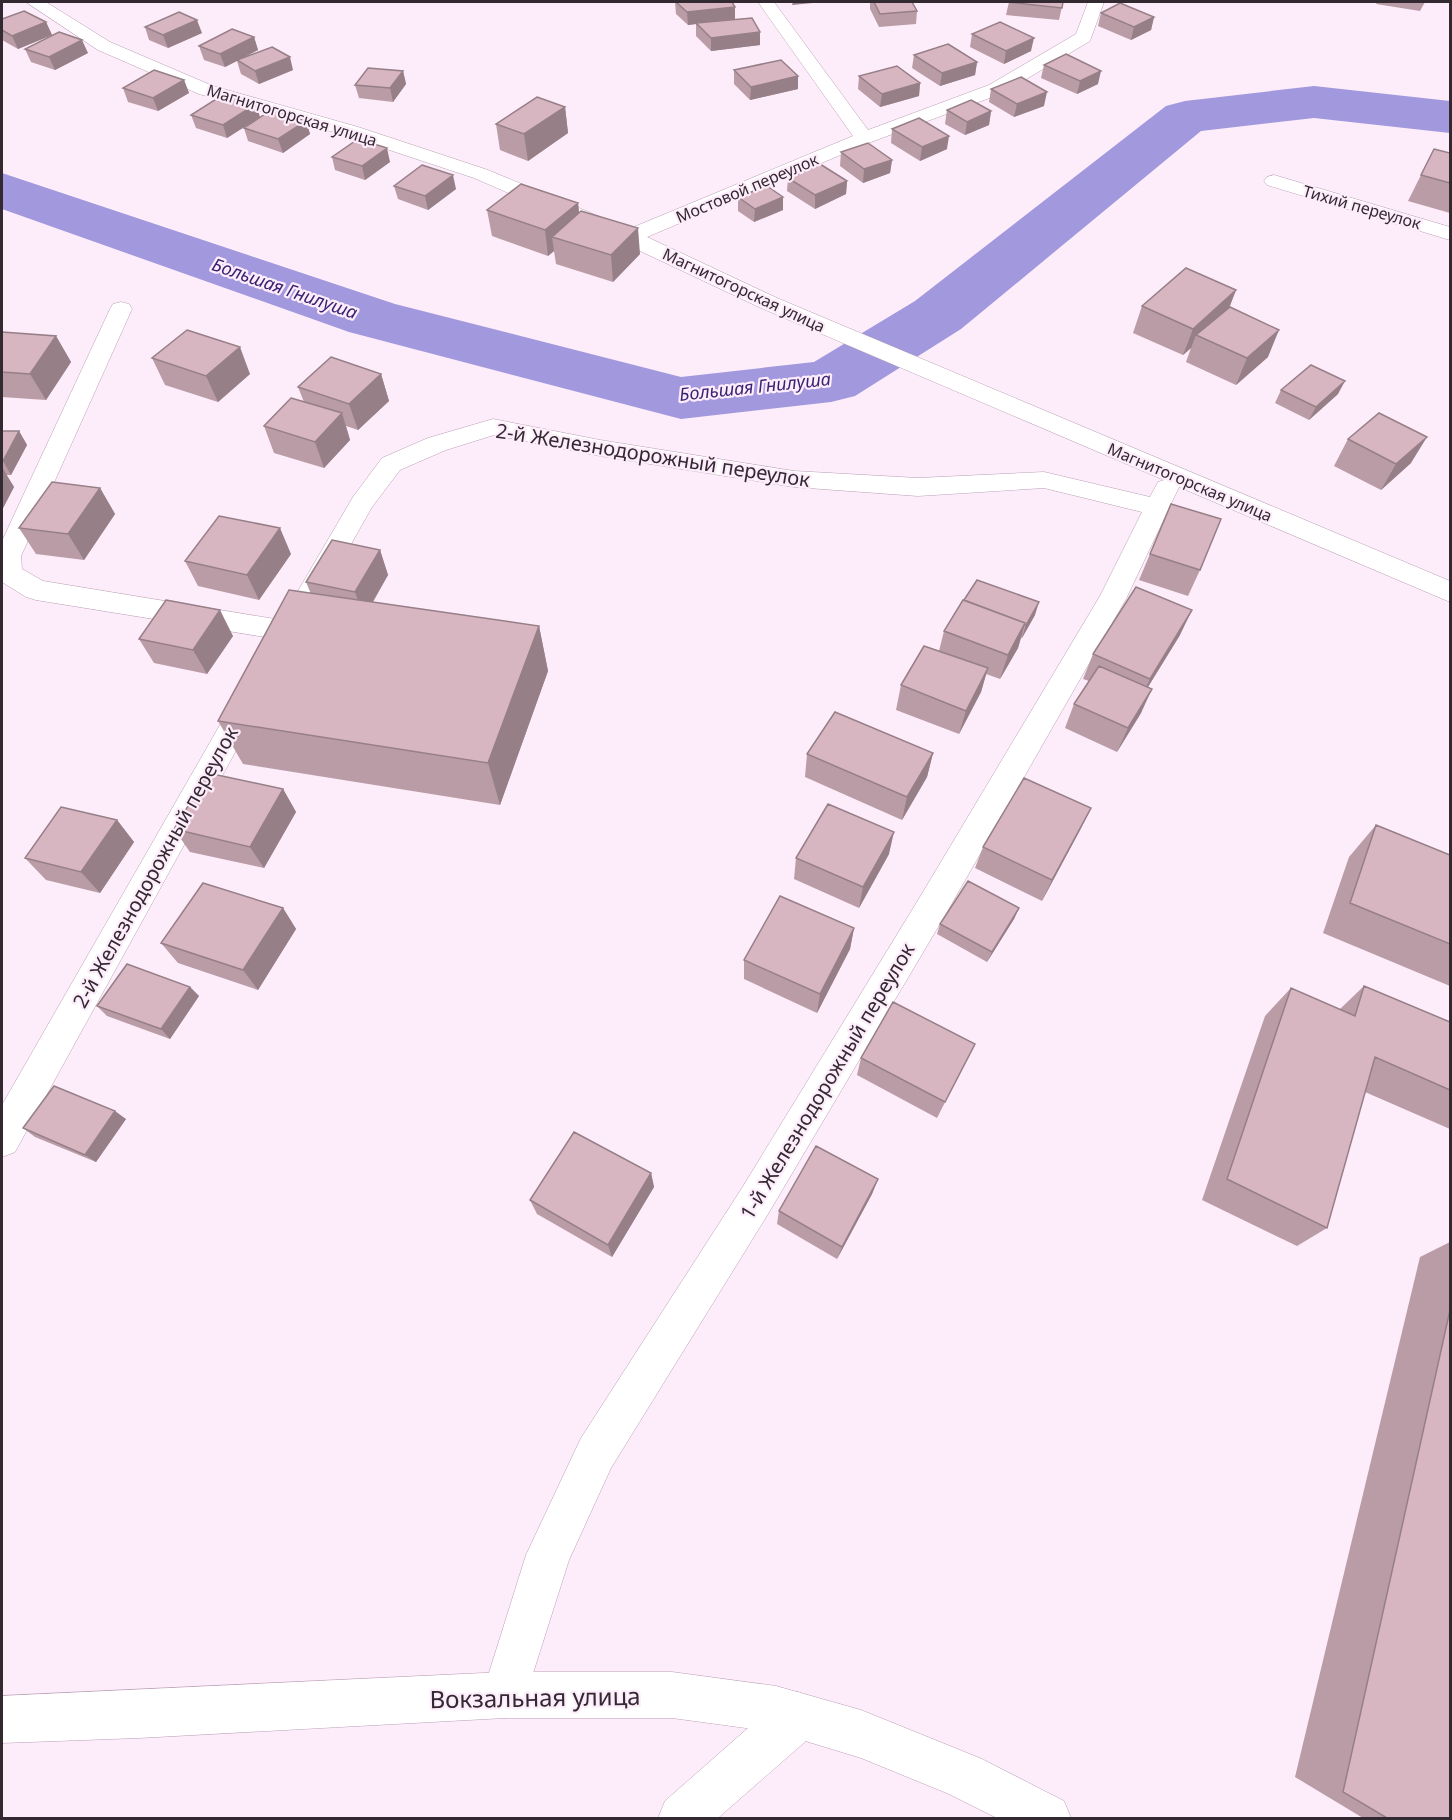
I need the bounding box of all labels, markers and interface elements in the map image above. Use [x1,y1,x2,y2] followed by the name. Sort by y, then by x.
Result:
[204,79,380,151] street label: Магнитогорская улица
[672,148,822,228] street label: Мостовой переулок
[1300,180,1424,235] street label: Тихий переулок
[659,243,829,337] street label: Магнитогорская улица
[209,252,361,324] water label: Большая Гнилуша
[678,366,832,406] water label: Большая Гнилуша
[494,417,812,493] street label: 2-й Железнодорожный переулок
[1104,437,1276,527] street label: Магнитогорская улица
[66,721,244,1013] street label: 2-й Железнодорожный переулок
[734,938,921,1224] street label: 1-й Железнодорожный переулок
[429,1679,641,1715] street label: Вокзальная улица

